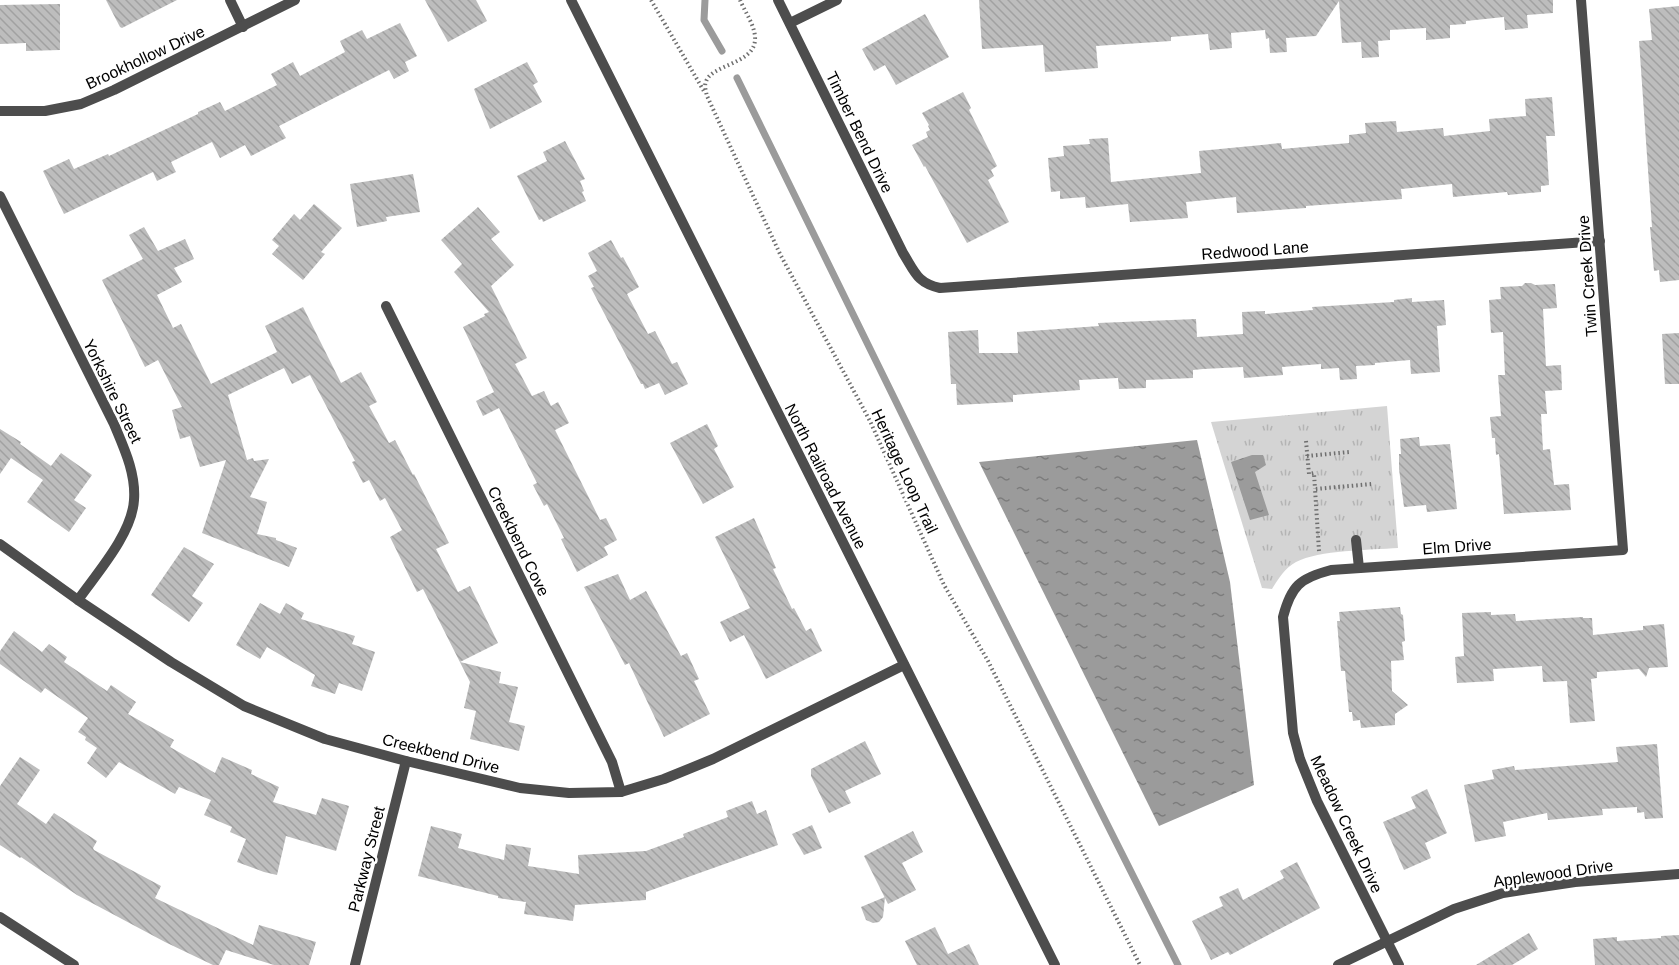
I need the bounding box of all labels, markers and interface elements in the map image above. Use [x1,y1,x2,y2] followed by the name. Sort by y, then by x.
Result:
[83,22,207,92] street label: Brookhollow Drive
[823,69,896,196] street label: Timber Bend Drive
[1575,215,1600,337] street label: Twin Creek Drive
[1201,238,1309,263] street label: Redwood Lane
[80,337,145,446] street label: Yorkshire Street
[782,401,870,552] street label: North Railroad Avenue
[868,406,941,536] street label: Heritage Loop Trail
[485,484,553,599] street label: Creekbend Cove
[1422,536,1492,557] street label: Elm Drive
[381,731,501,776] street label: Creekbend Drive
[1307,753,1386,896] street label: Meadow Creek Drive
[345,804,388,914] street label: Parkway Street
[1492,857,1614,890] street label: Applewood Drive

